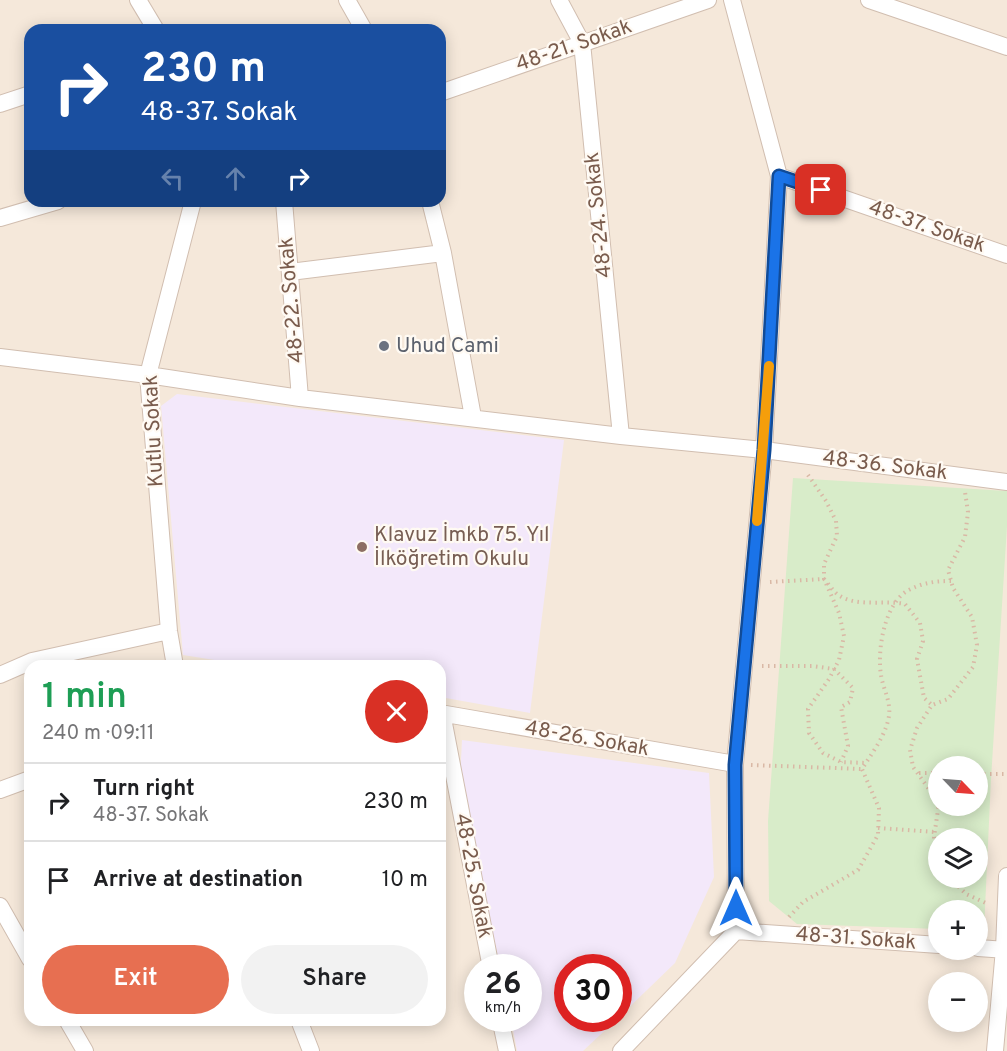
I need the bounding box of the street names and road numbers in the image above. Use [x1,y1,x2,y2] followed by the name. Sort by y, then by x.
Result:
[512,14,636,78] street label: 48-21. Sokak
[579,151,619,279] street label: 48-24. Sokak
[865,194,989,260] street label: 48-37. Sokak
[273,236,311,364] street label: 48-22. Sokak
[138,374,170,488] street label: Kutlu Sokak
[821,445,949,487] street label: 48-36. Sokak
[523,715,651,763] street label: 48-26. Sokak
[448,811,498,941] street label: 48-25. Sokak
[795,921,917,957] street label: 48-31. Sokak

